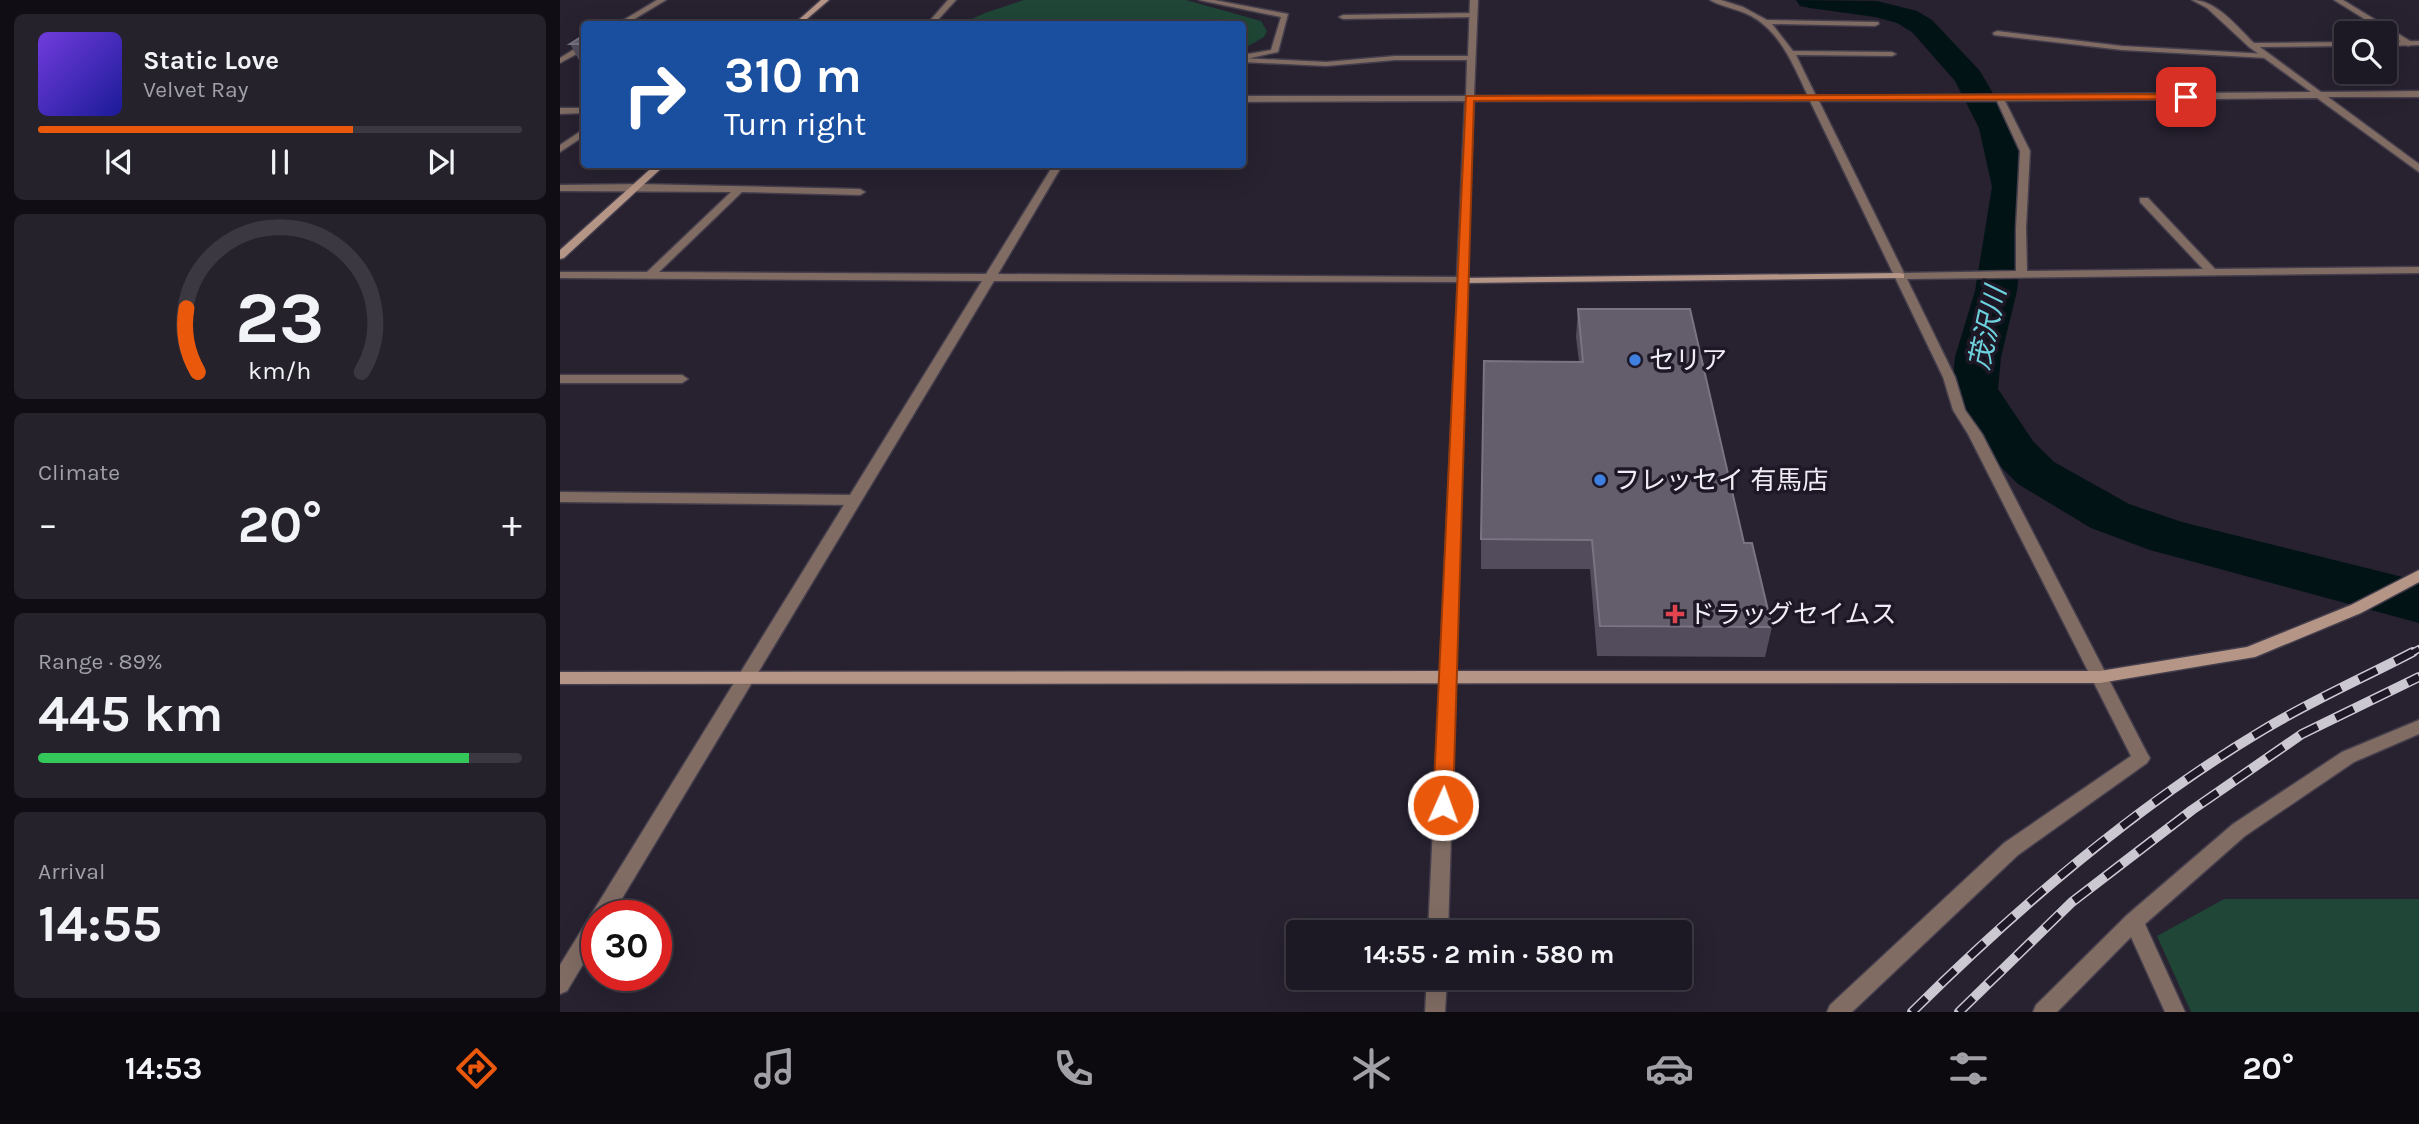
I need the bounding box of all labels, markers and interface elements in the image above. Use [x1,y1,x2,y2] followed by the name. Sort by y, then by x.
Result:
[2334,21,2397,84] map controls
[2334,21,2397,84] button: search
[143,45,279,76] text: Static Love
[724,47,862,104] text: 310 m
[609,49,700,140] icon: right
[2156,67,2216,127] pin
[143,76,248,103] text: Velvet Ray
[2167,78,2205,116] icon: arrive
[724,106,866,143] text: Turn right
[100,143,138,181] icon: previous
[261,143,299,181] icon: pause
[422,143,460,181] icon: next
[235,276,325,361] text: 23
[1963,281,2013,373] water label: 茂沢川
[1649,345,1727,376] place label: セリア
[1627,352,1643,368] marker: セリア
[248,356,312,385] text: km/h
[38,459,120,486] text: Climate
[1614,465,1828,496] place label: フレッセイ 有馬店
[1592,472,1608,488] marker: フレッセイ 有馬店
[238,494,322,555] text: 20°
[38,502,58,547] text: −
[502,502,522,547] text: +
[1689,599,1896,630] place label: ドラッグセイムス
[1667,606,1683,622] marker: ドラッグセイムス
[38,648,163,675] text: Range · 89%
[38,683,223,744] text: 445 km
[1406,768,1480,842] position arrow
[38,858,105,885] text: Arrival
[38,893,162,954] text: 14:55
[581,900,672,991] speed limit sign: 30
[1364,939,1614,970] text: 14:55 · 2 min · 580 m
[452,1044,501,1093] icon: directions
[750,1044,799,1093] icon: music
[1049,1044,1098,1093] icon: phone
[1347,1044,1396,1093] icon: climate
[1645,1044,1694,1093] icon: car
[1944,1044,1993,1093] icon: filters
[125,1050,202,1087] text: 14:53
[2242,1050,2294,1087] text: 20°

